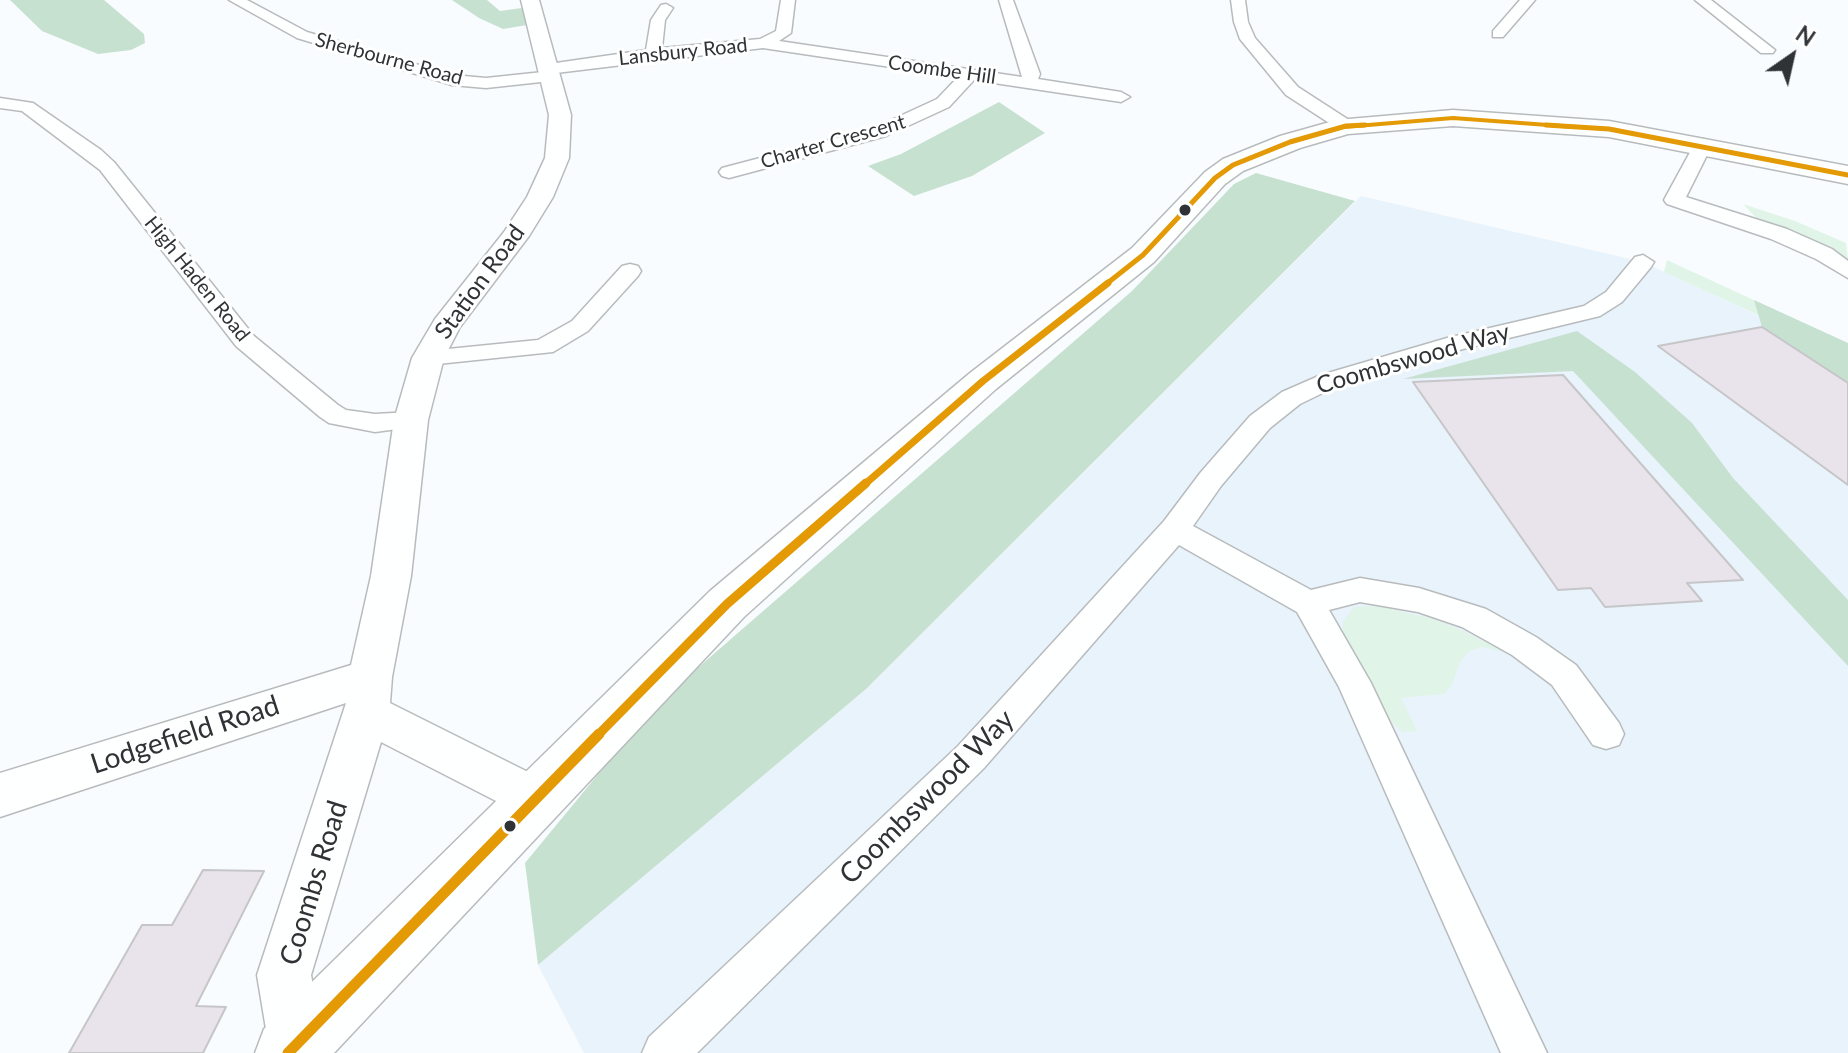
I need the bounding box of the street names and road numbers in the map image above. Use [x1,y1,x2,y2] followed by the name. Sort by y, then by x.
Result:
[313,28,465,90] street label: Sherbourne Road
[617,33,749,71] street label: Lansbury Road
[887,51,997,89] street label: Coombe Hill
[758,110,908,174] street label: Charter Crescent
[139,212,255,346] street label: High Haden Road
[429,219,531,345] street label: Station Road
[1313,318,1513,400] street label: Coombswood Way
[86,689,284,781] street label: Lodgefield Road
[833,703,1021,891] street label: Coombswood Way
[273,797,355,969] street label: Coombs Road

